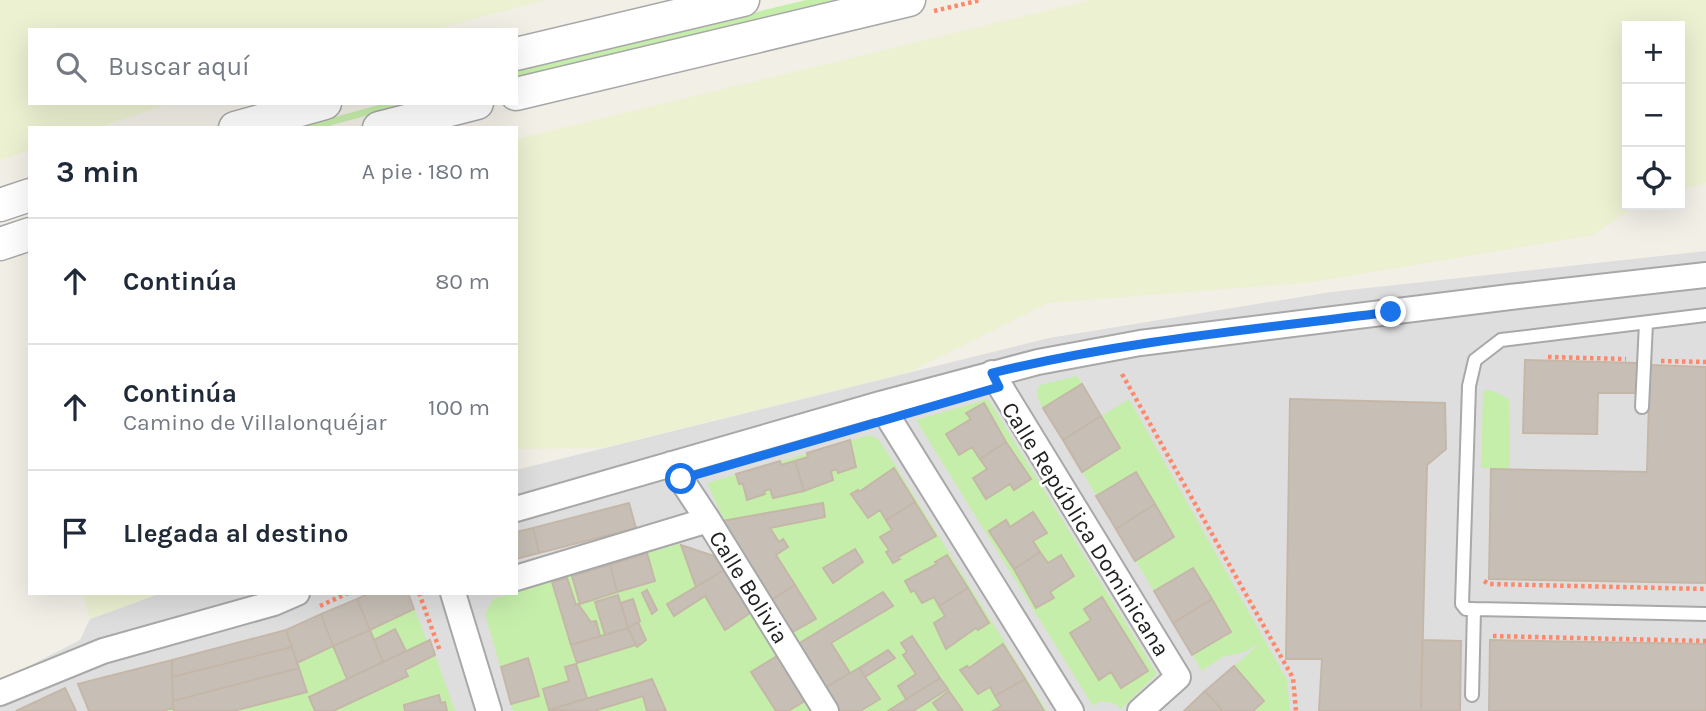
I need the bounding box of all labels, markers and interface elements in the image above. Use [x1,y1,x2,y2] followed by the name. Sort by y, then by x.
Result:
[1622,21,1685,210] map controls
[1622,21,1685,84] button: +
[28,28,518,105] search box
[52,48,90,86] icon: search
[108,51,250,82] text: Buscar aquí
[1622,84,1685,147] button: −
[1622,147,1685,210] button: locate
[56,154,139,190] text: 3 min
[362,158,490,185] text: A pie · 180 m
[56,262,94,300] icon: ahead
[123,266,237,297] text: Continúa
[435,268,490,295] text: 80 m
[1375,296,1406,327] route end
[123,378,237,409] text: Continúa
[56,388,94,426] icon: ahead
[428,394,490,421] text: 100 m
[996,397,1175,662] street label: Calle República Dominicana
[123,409,387,436] text: Camino de Villalonquéjar
[665,463,696,494] route start
[56,514,94,552] icon: arrive
[123,518,349,549] text: Llegada al destino
[703,526,794,649] street label: Calle Bolivia

